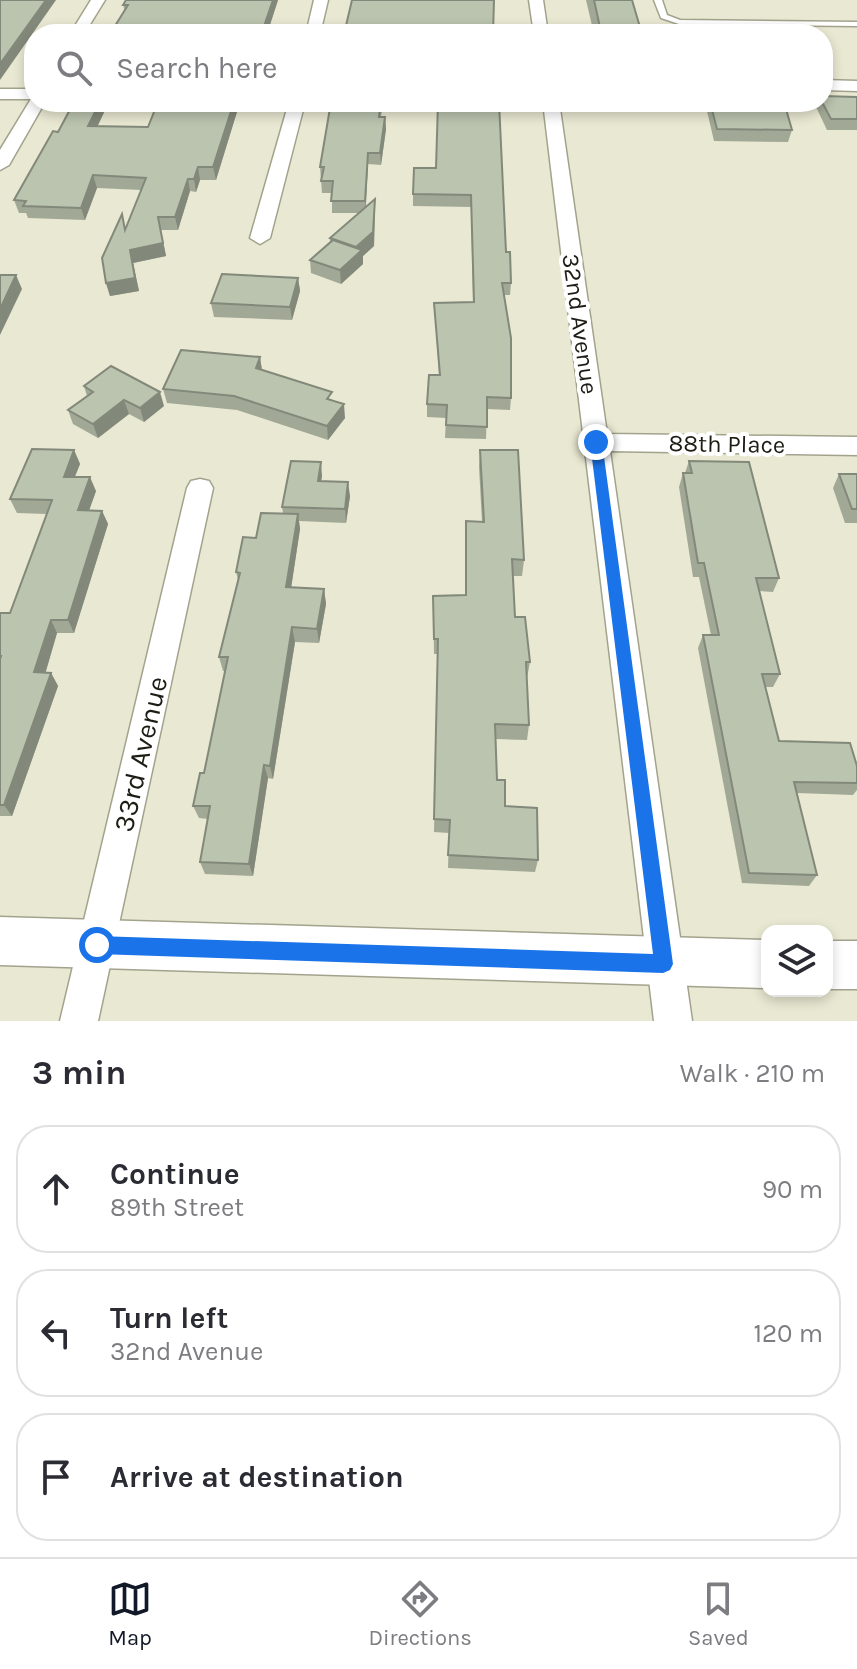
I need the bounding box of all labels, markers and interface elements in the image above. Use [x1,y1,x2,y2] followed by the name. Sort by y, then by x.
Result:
[24,24,833,112] search box
[52,46,96,90] icon: search
[116,50,277,86] text: Search here
[556,252,604,396] street label: 32nd Avenue
[578,424,614,460] route end
[668,429,786,459] street label: 88th Place
[107,673,174,835] street label: 33rd Avenue
[761,925,833,997] map controls
[761,925,833,997] button: layers
[79,927,115,963] route start
[32,1053,126,1093] text: 3 min
[680,1058,825,1089] text: Walk · 210 m
[110,1156,240,1192] text: Continue
[34,1167,78,1211] icon: ahead
[762,1174,823,1205] text: 90 m
[110,1192,244,1223] text: 89th Street
[110,1300,228,1336] text: Turn left
[34,1311,78,1355] icon: left
[753,1318,823,1349] text: 120 m
[110,1336,263,1367] text: 32nd Avenue
[34,1455,78,1499] icon: arrive
[110,1459,404,1495] text: Arrive at destination
[108,1577,152,1651] tab: Map
[368,1577,472,1651] tab: Directions
[688,1577,749,1651] tab: Saved

